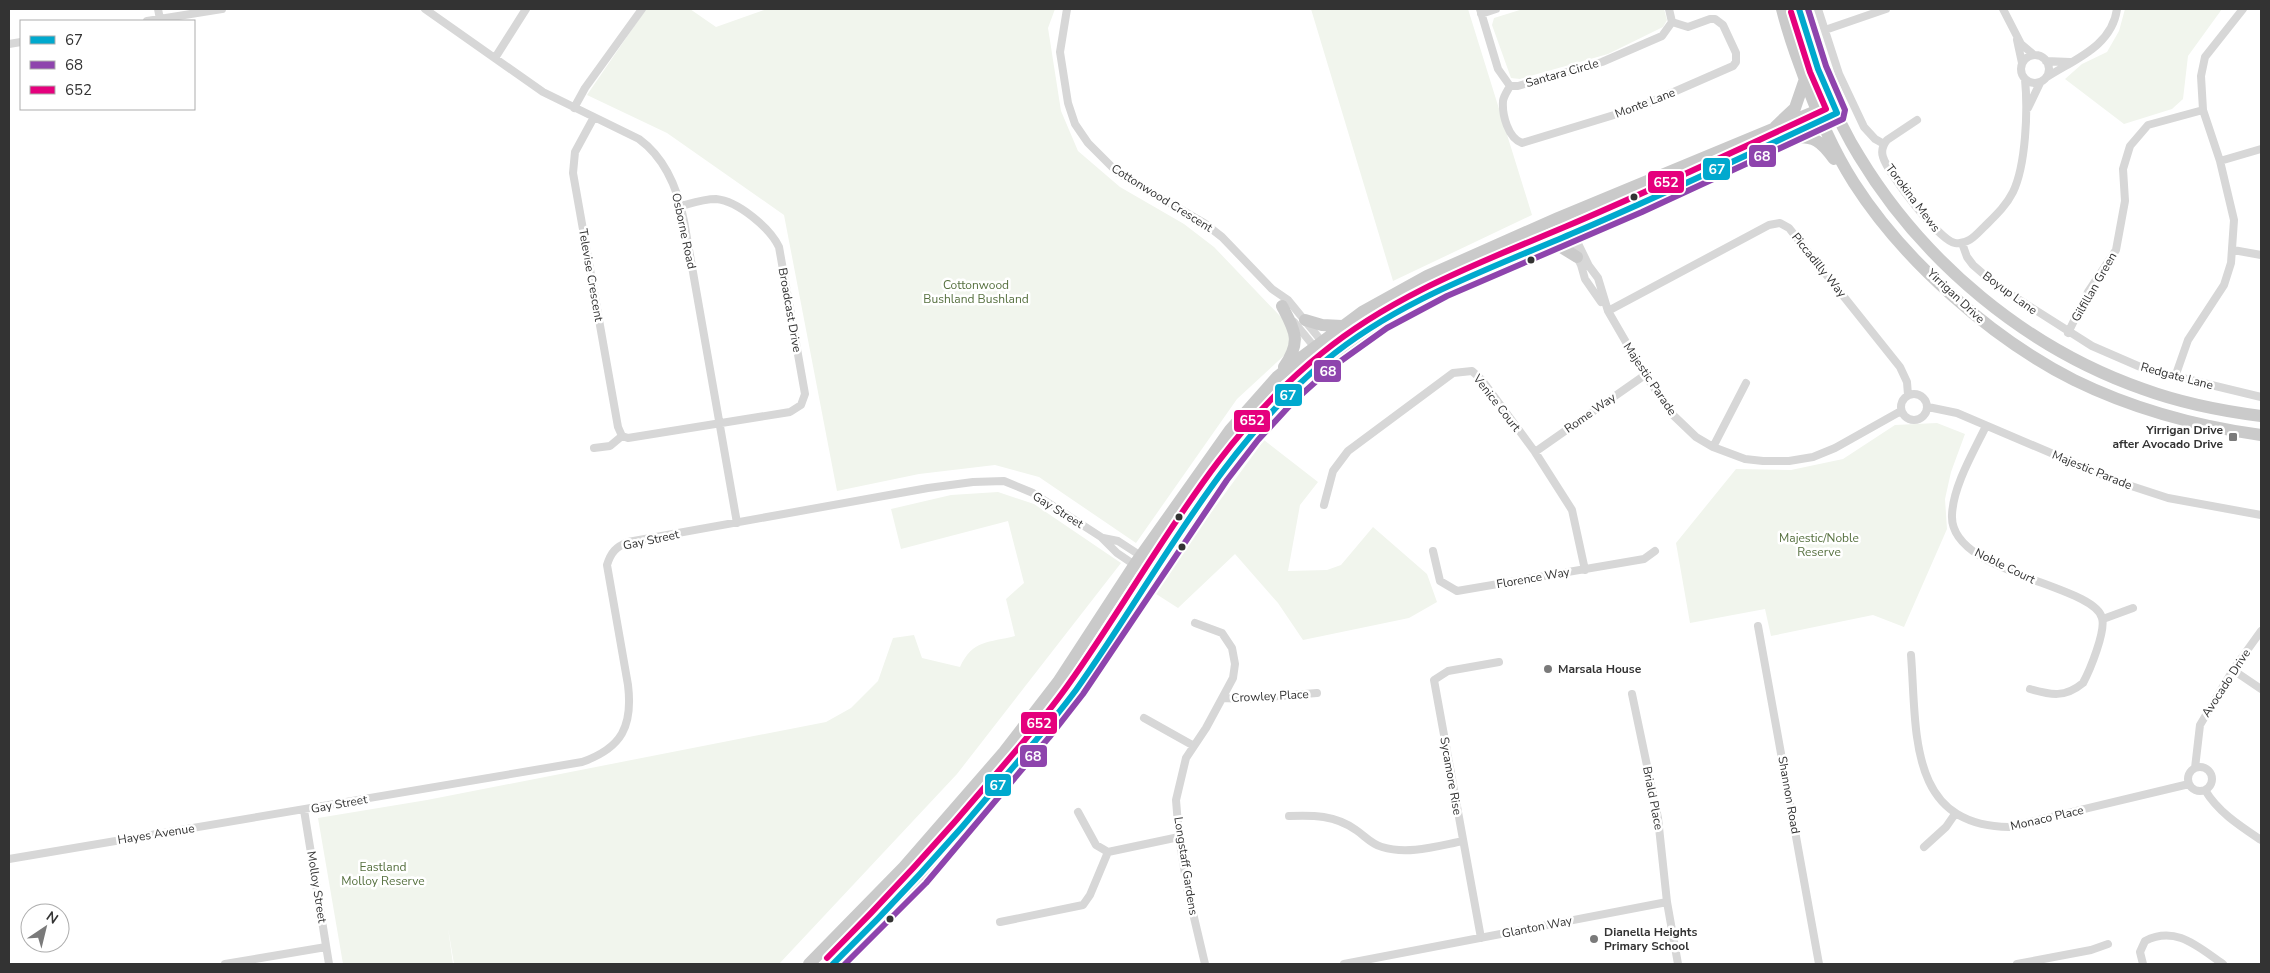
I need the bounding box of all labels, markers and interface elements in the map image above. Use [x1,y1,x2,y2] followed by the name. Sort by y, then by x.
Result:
[20,20,195,110] legend
[65,30,83,50] text: 67
[65,55,83,75] text: 68
[1524,55,1600,91] street label: Santara Circle
[65,80,92,100] text: 652
[1613,84,1677,122] street label: Monte Lane
[1748,144,1777,168] line badge: 68
[1754,147,1770,166] text: 68
[1702,157,1731,181] line badge: 67
[1108,160,1216,236] street label: Cottonwood Crescent
[1709,160,1725,179] text: 67
[1882,161,1944,235] street label: Torokina Mews
[1647,170,1685,194] line badge: 652
[1653,173,1679,192] text: 652
[668,192,700,270] street label: Osborne Road
[1629,192,1639,202] unlabelled marker
[575,227,607,323] street label: Televise Crescent
[1788,229,1850,301] street label: Piccadilly Way
[2068,249,2120,325] street label: Gilfillan Green
[1526,255,1536,265] unlabelled marker
[1923,265,1988,327] street label: Yirrigan Drive
[775,266,805,354] street label: Broadcast Drive
[1980,268,2040,318] street label: Boyup Lane
[923,277,1029,307] park label: Cottonwood Bushland Bushland
[1620,339,1680,419] street label: Majestic Parade
[1313,359,1342,383] line badge: 68
[2139,359,2215,393] street label: Redgate Lane
[1320,362,1336,381] text: 68
[1469,370,1525,435] street label: Venice Court
[1274,383,1303,407] line badge: 67
[1280,386,1296,405] text: 67
[1561,389,1620,437] street label: Rome Way
[1233,409,1271,433] line badge: 652
[1239,411,1265,430] text: 652
[2113,422,2223,452] place label: Yirrigan Drive after Avocado Drive
[2227,431,2239,443] marker: Yirrigan Drive after Avocado Drive
[2050,447,2134,493] street label: Majestic Parade
[1030,488,1087,532] street label: Gay Street
[1174,512,1184,522] unlabelled marker
[621,526,681,554] street label: Gay Street
[1779,530,1859,560] park label: Majestic/Noble Reserve
[1177,542,1187,552] unlabelled marker
[1972,544,2039,588] street label: Noble Court
[1495,564,1572,592] street label: Florence Way
[2198,646,2254,720] street label: Avocado Drive
[1558,661,1642,677] place label: Marsala House
[1542,663,1554,675] marker: Marsala House
[1231,686,1309,706] street label: Crowley Place
[1020,711,1058,735] line badge: 652
[1026,714,1052,733] text: 652
[1436,736,1466,816] street label: Sycamore Rise
[1019,744,1048,768] line badge: 68
[1025,747,1041,766] text: 68
[1774,755,1804,835] street label: Shannon Road
[1639,765,1667,831] street label: Briald Place
[984,773,1012,797] line badge: 67
[990,776,1006,795] text: 67
[310,791,369,817] street label: Gay Street
[2009,802,2085,834] street label: Monaco Place
[1170,816,1202,917] street label: Longstaff Gardens
[116,820,196,848] street label: Hayes Avenue
[303,850,331,925] street label: Molloy Street
[341,859,425,889] park label: Eastland Molloy Reserve
[20,903,70,953] north arrow
[42,907,62,929] text: N
[1501,912,1574,942] street label: Glanton Way
[885,914,895,924] unlabelled marker
[1604,924,1697,954] place label: Dianella Heights Primary School
[1588,933,1600,945] marker: Dianella Heights Primary School

